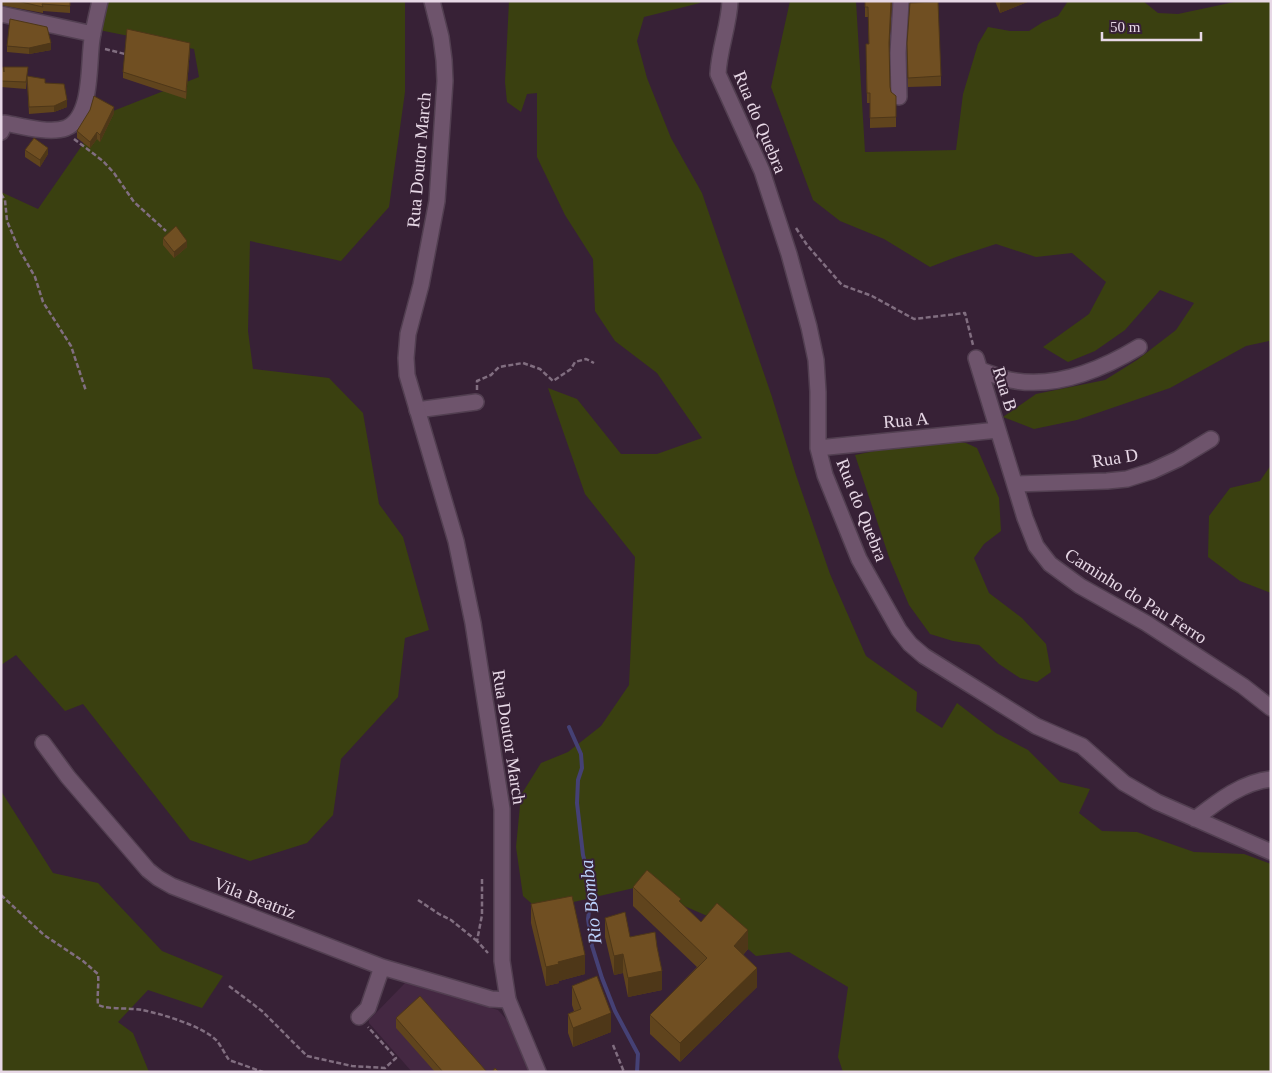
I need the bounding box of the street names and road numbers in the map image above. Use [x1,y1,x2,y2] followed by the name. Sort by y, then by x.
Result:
[730,68,790,176] street label: Rua do Quebra
[403,91,435,229] street label: Rua Doutor March
[989,364,1021,414] street label: Rua B
[882,408,930,432] street label: Rua A
[1090,444,1140,472] street label: Rua D
[832,456,892,564] street label: Rua do Quebra
[1061,544,1211,648] street label: Caminho do Pau Ferro
[488,668,530,806] street label: Rua Doutor March
[211,873,299,923] street label: Vila Beatriz

